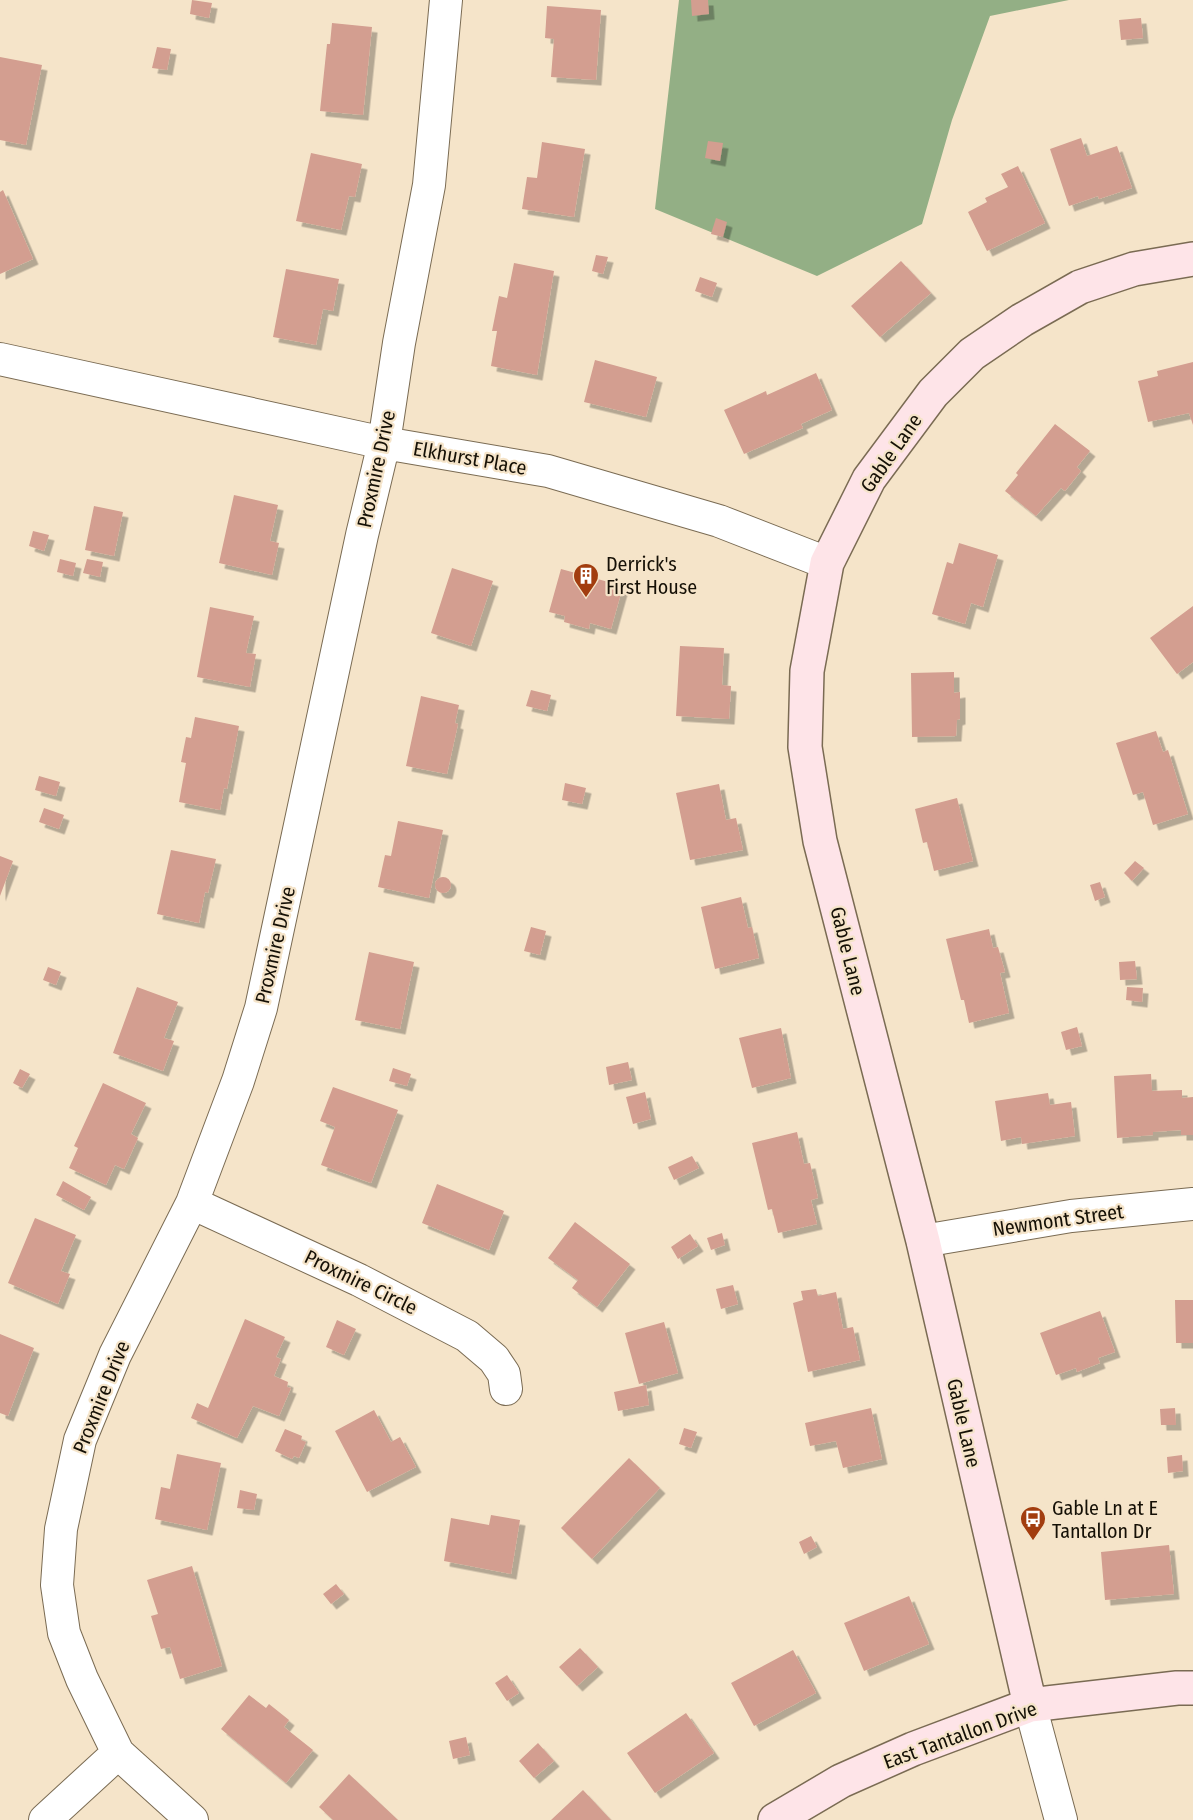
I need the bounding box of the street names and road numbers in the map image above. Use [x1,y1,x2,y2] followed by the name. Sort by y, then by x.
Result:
[352,408,400,530] street label: Proxmire Drive
[855,409,927,497] street label: Gable Lane
[411,436,529,480] street label: Elkhurst Place
[250,884,300,1006] street label: Proxmire Drive
[825,904,871,998] street label: Gable Lane
[991,1199,1125,1241] street label: Newmont Street
[301,1244,421,1320] street label: Proxmire Circle
[68,1337,134,1457] street label: Proxmire Drive
[942,1376,986,1470] street label: Gable Lane
[880,1696,1040,1774] street label: East Tantallon Drive

